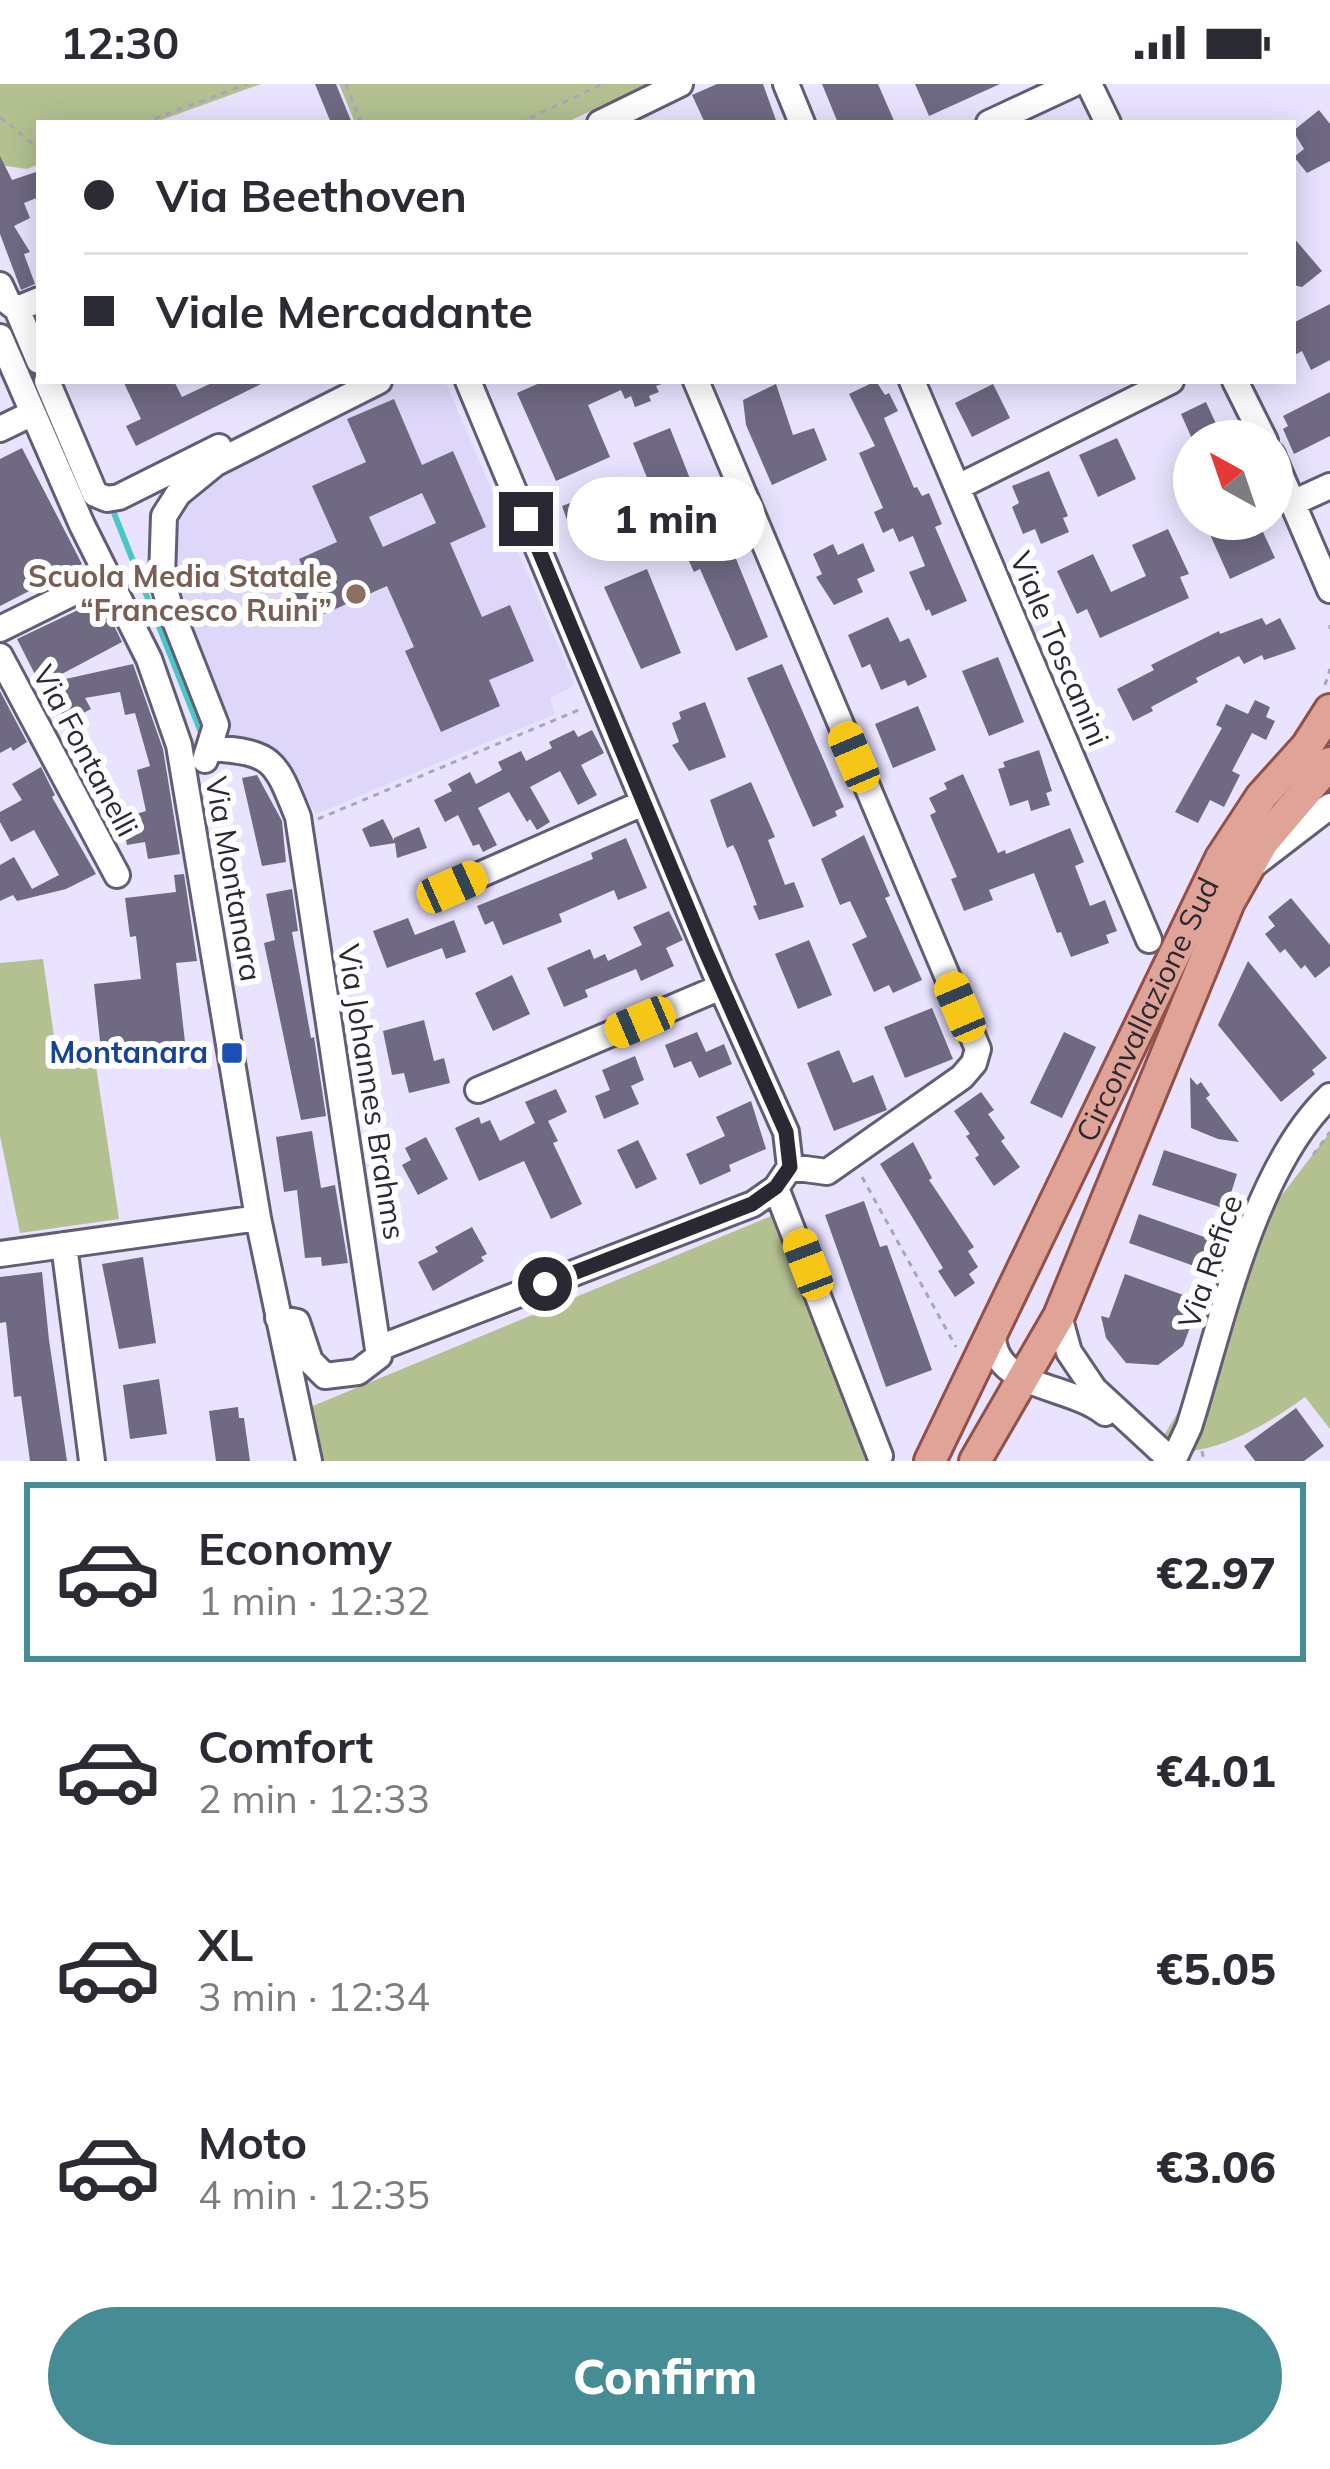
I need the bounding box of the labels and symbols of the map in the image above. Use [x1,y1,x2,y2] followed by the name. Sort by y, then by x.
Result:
[1173,420,1293,540] north arrow
[568,477,766,561] callout: 1 min
[499,492,553,546] route end
[1002,546,1118,751] street label: Viale Toscanini
[28,557,332,629] place label: Scuola Media Statale “Francesco Ruini”
[343,581,369,607] marker: Scuola Media Statale “Francesco Ruini”
[25,658,147,843] street label: Via Fontanelli
[823,717,885,797] car
[197,774,271,984] street label: Via Montanara
[412,856,492,918] car
[1067,871,1227,1148] street label: Circonvallazione Sud
[330,941,414,1242] street label: Via Johannes Brahms
[929,967,991,1047] car
[600,991,680,1053] car
[49,1033,208,1071] place label: Montanara
[219,1040,245,1066] marker: Montanara
[1170,1190,1251,1333] street label: Via Refice
[778,1224,838,1304] car
[518,1257,572,1311] route start

